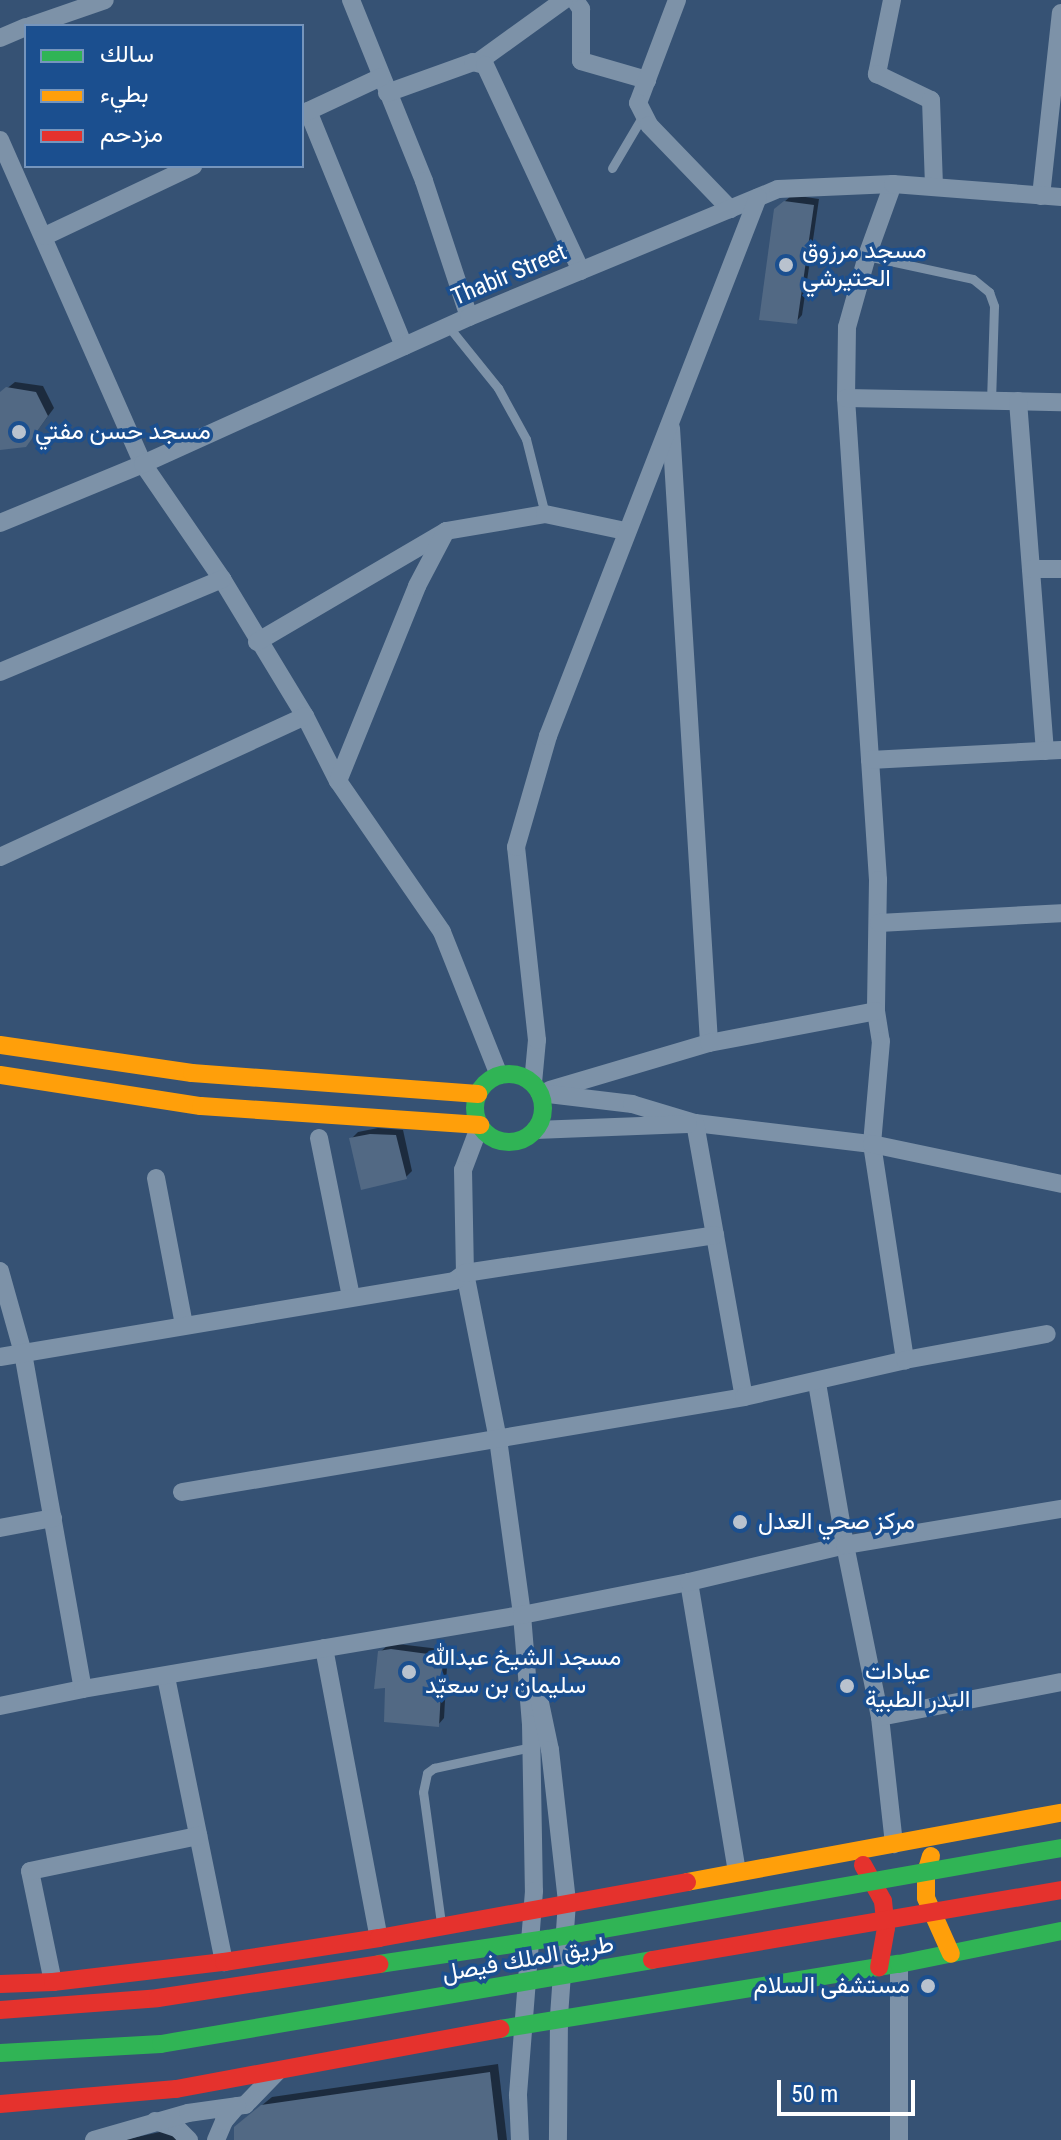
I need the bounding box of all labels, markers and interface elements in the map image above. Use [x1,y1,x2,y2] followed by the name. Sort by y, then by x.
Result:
[24,24,304,168] legend
[100,40,154,68] text: سالك
[100,80,149,108] text: بطيء
[100,120,163,148] text: مزدحم
[802,237,927,293] place label: مسجد مرزوق الحتيرشي
[447,238,571,312] street label: Thabir Street
[777,256,795,274] marker: مسجد مرزوق الحتيرشي
[35,418,211,446] place label: مسجد حسن مفتي
[10,423,28,441] marker: مسجد حسن مفتي
[758,1508,915,1536] place label: مركز صحي العدل
[729,1511,751,1533] marker: مركز صحي العدل
[425,1644,621,1700] place label: مسجد الشيخ عبدالله سليمان بن سعيّد
[865,1658,970,1714] place label: عيادات البدر الطبية
[400,1663,418,1681] marker: مسجد الشيخ عبدالله سليمان بن سعيّد
[836,1675,858,1697] marker: عيادات البدر الطبية
[440,1930,616,1988] street label: طريق الملك فيصل
[754,1972,910,2000] place label: مستشفى السلام
[917,1975,939,1997] marker: مستشفى السلام
[781,2064,919,2114] scale bar
[791,2080,838,2108] text: 50 m

